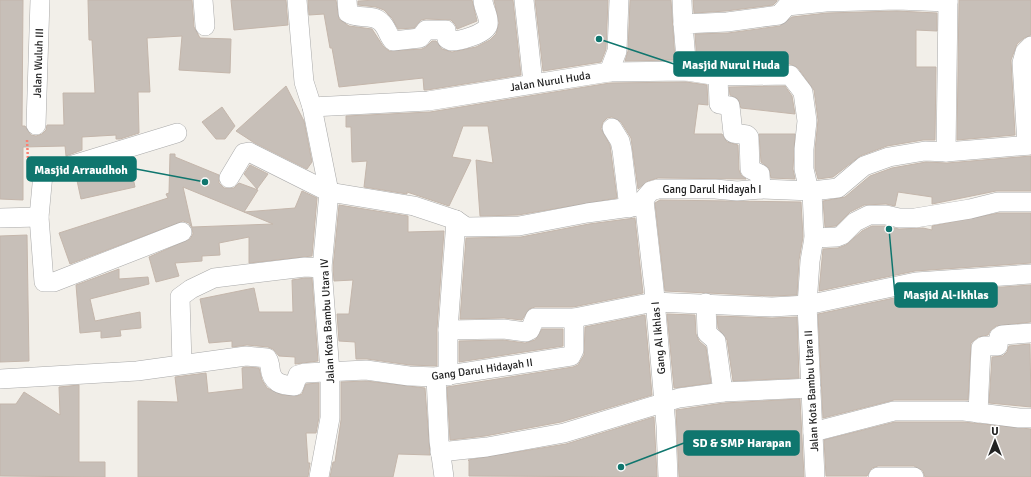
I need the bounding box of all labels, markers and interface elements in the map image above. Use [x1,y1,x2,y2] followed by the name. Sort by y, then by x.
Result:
[31,28,46,98] street label: Jalan Wuluh III
[674,52,788,76] callout: Masjid Nurul Huda
[682,58,780,73] text: Masjid Nurul Huda
[509,69,592,94] street label: Jalan Nurul Huda
[27,157,136,181] callout: Masjid Arraudhoh
[34,163,128,178] text: Masjid Arraudhoh
[662,183,762,196] street label: Gang Darul Hidayah I
[318,258,337,384] street label: Jalan Kota Bambu Utara IV
[895,283,997,307] callout: Masjid Al-Ikhlas
[903,288,989,303] text: Masjid Al-Ikhlas
[649,301,668,375] street label: Gang Al Ikhlas I
[802,330,821,452] street label: Jalan Kota Bambu Utara II
[430,356,534,383] street label: Gang Darul Hidayah II
[975,421,1015,461] north arrow
[991,425,999,438] text: U
[684,431,799,455] callout: SD & SMP Harapan
[693,436,792,451] text: SD & SMP Harapan

